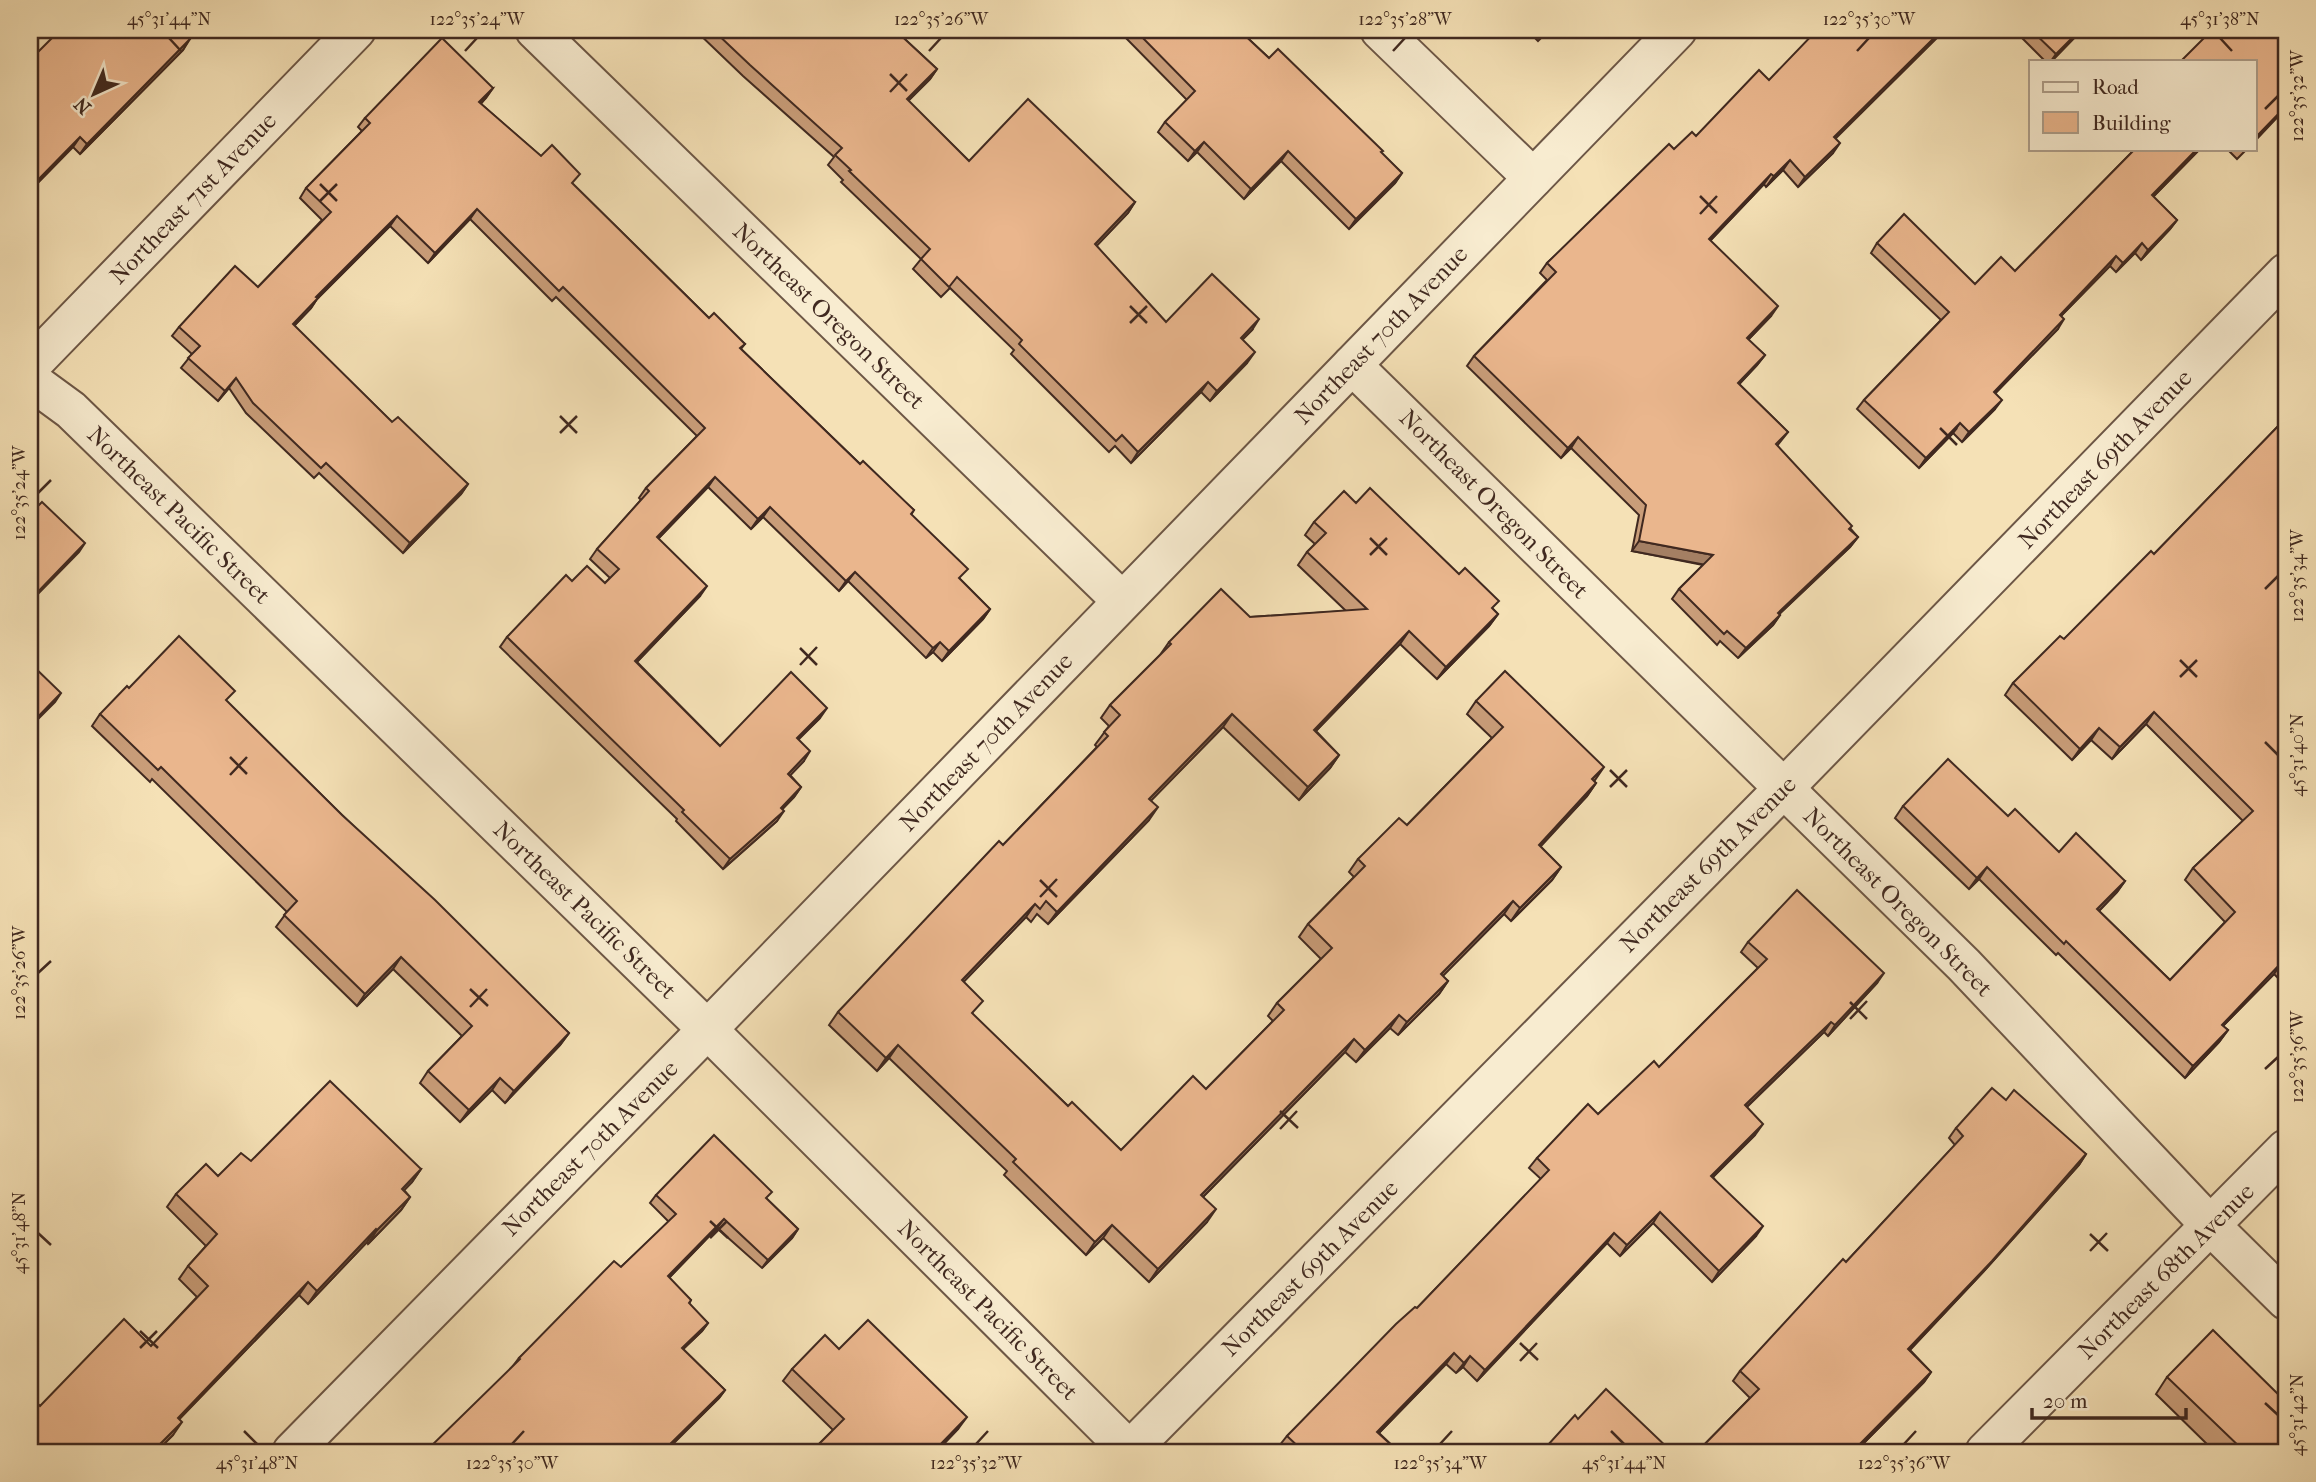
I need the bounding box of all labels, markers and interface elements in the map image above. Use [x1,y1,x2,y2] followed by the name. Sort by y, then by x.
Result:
[127,9,211,30] text: 45°31'44"N
[429,9,526,30] text: 122°35'24"W
[894,9,989,30] text: 122°35'26"W
[1358,9,1453,30] text: 122°35'28"W
[1823,9,1917,30] text: 122°35'30"W
[2180,9,2260,30] text: 45°31'38"N
[2287,49,2308,142] text: 122°35'32"W
[60,60,130,130] north arrow
[2029,60,2256,150] legend
[2092,75,2139,99] text: Road
[70,92,96,118] text: N
[104,106,282,290] street label: Northeast 71st Avenue
[2092,111,2171,135] text: Building
[727,217,931,415] street label: Northeast Oregon Street
[1289,240,1473,430] street label: Northeast 70th Avenue
[2012,364,2198,554] street label: Northeast 69th Avenue
[1394,404,1595,605] street label: Northeast Oregon Street
[82,421,276,610] street label: Northeast Pacific Street
[9,444,30,541] text: 122°35'24"W
[2287,528,2308,623] text: 122°35'34"W
[894,647,1078,837] street label: Northeast 70th Avenue
[2287,713,2308,797] text: 45°31'40"N
[1614,770,1802,958] street label: Northeast 69th Avenue
[1798,802,1999,1003] street label: Northeast Oregon Street
[488,816,682,1005] street label: Northeast Pacific Street
[9,925,30,1020] text: 122°35'26"W
[2287,1010,2308,1103] text: 122°35'36"W
[496,1054,684,1242] street label: Northeast 70th Avenue
[1216,1174,1404,1362] street label: Northeast 69th Avenue
[2072,1177,2260,1365] street label: Northeast 68th Avenue
[9,1191,30,1274] text: 45°31'48"N
[892,1214,1084,1406] street label: Northeast Pacific Street
[2287,1373,2308,1456] text: 45°31'42"N
[2032,1377,2186,1421] scale bar
[2043,1389,2088,1413] text: 20 m
[216,1453,299,1474] text: 45°31'48"N
[466,1453,560,1474] text: 122°35'30"W
[930,1453,1023,1474] text: 122°35'32"W
[1393,1453,1488,1474] text: 122°35'34"W
[1582,1453,1666,1474] text: 45°31'44"N
[1858,1453,1951,1474] text: 122°35'36"W

